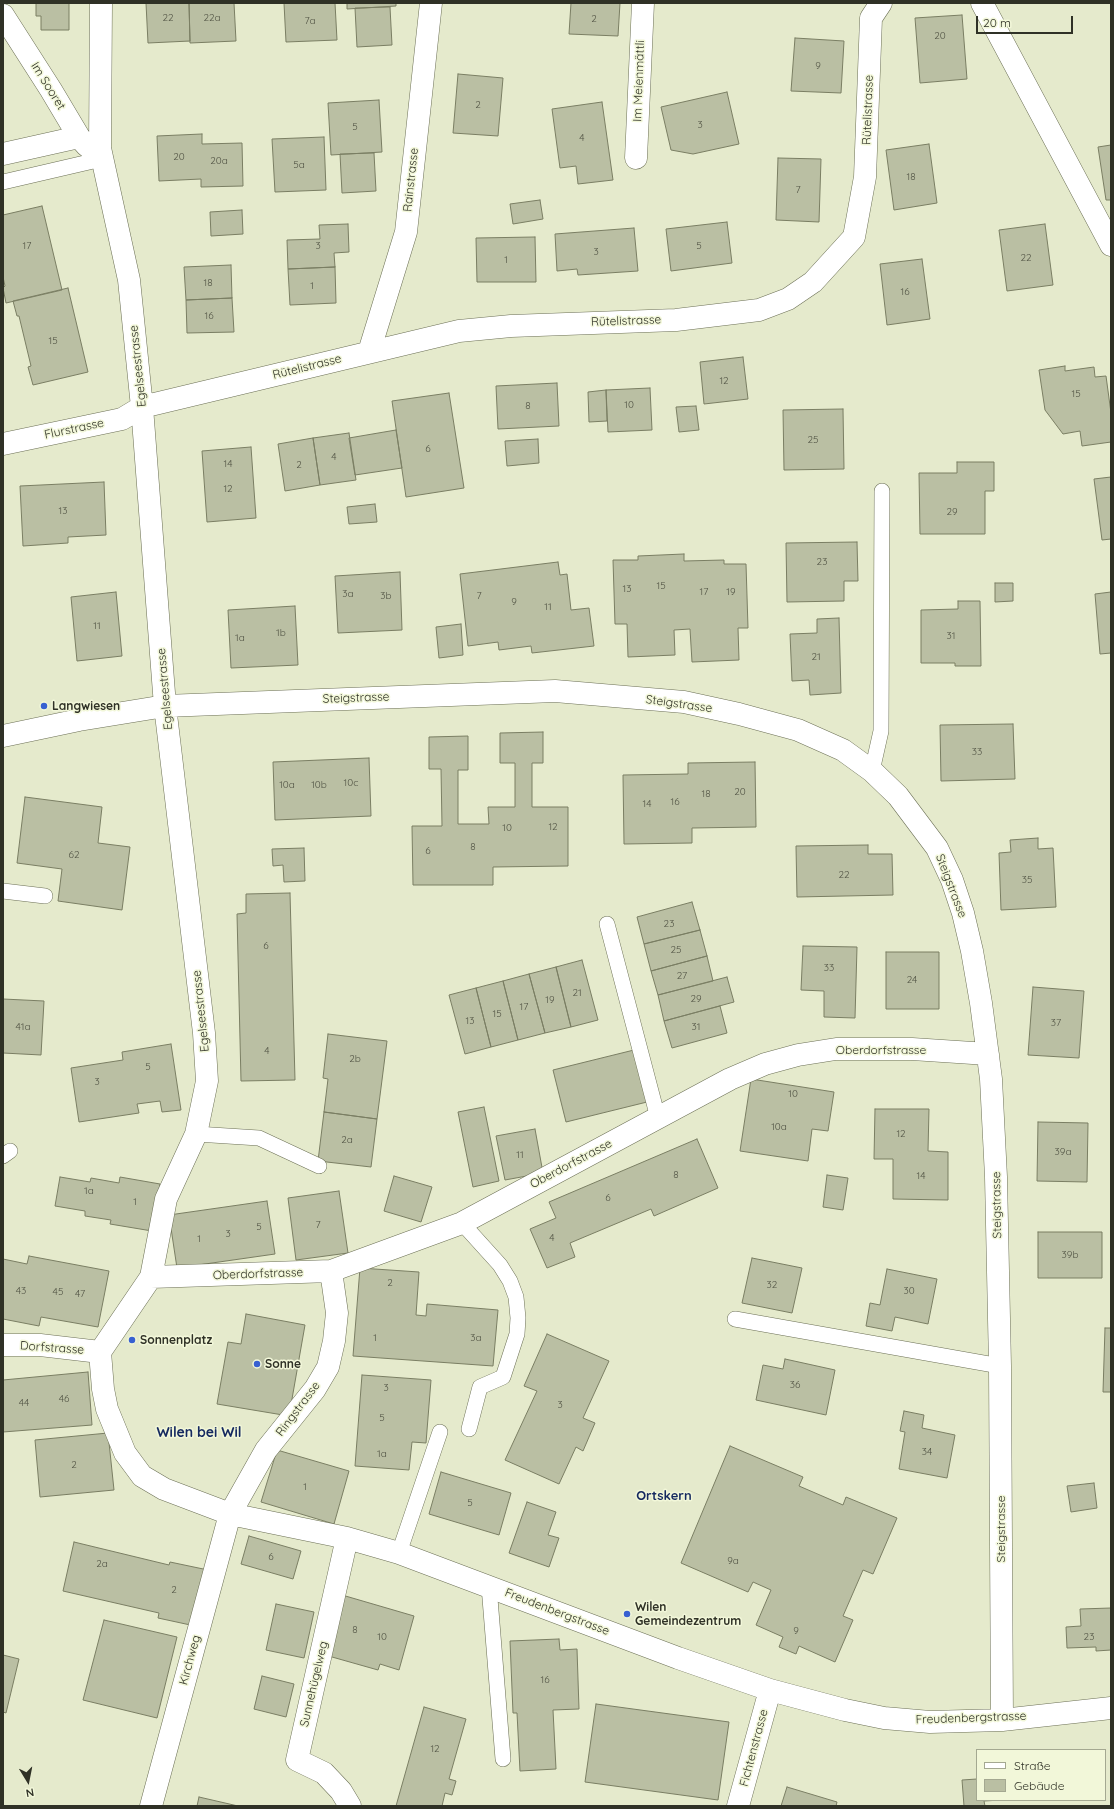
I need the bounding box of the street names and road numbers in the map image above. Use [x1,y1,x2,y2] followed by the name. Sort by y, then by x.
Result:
[630,40,648,122] street label: Im Meienmättli
[28,59,68,113] street label: Im Sooret
[860,75,876,145] street label: Rütelistrasse
[400,147,422,213] street label: Rainstrasse
[591,313,661,329] street label: Rütelistrasse
[127,324,149,408] street label: Egelseestrasse
[271,352,343,382] street label: Rütelistrasse
[43,416,105,442] street label: Flurstrasse
[154,647,176,731] street label: Egelseestrasse
[322,690,390,706] street label: Steigstrasse
[645,692,713,716] street label: Steigstrasse
[932,852,970,920] street label: Steigstrasse
[190,969,212,1053] street label: Egelseestrasse
[836,1043,926,1057] street label: Oberdorfstrasse
[528,1136,614,1192] street label: Oberdorfstrasse
[989,1171,1005,1239] street label: Steigstrasse
[213,1265,303,1283] street label: Oberdorfstrasse
[19,1339,85,1357] street label: Dorfstrasse
[273,1379,323,1439] street label: Ringstrasse
[994,1496,1008,1562] street label: Steigstrasse
[503,1585,611,1639] street label: Freudenbergstrasse
[176,1633,204,1687] street label: Kirchweg
[297,1640,331,1728] street label: Sunnehügelweg
[737,1708,771,1788] street label: Fichtenstrasse
[915,1709,1027,1727] street label: Freudenbergstrasse

